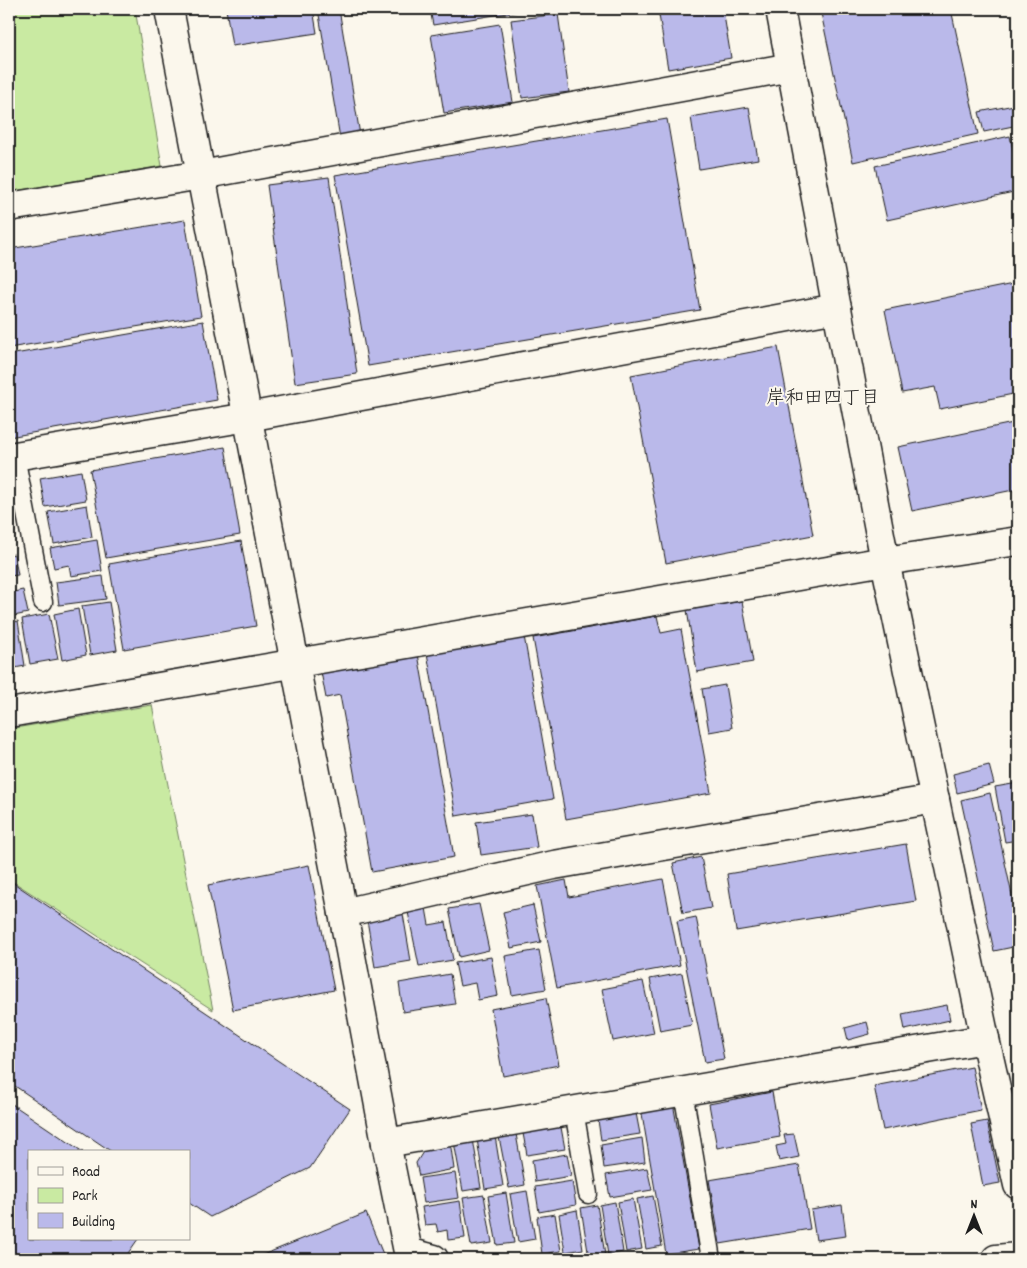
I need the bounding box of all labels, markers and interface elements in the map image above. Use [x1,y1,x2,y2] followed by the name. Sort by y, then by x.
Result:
[766,386,880,413] district label: 岸和田四丁目
[28,1150,190,1240] legend
[72,1162,100,1184] text: Road
[72,1186,98,1208] text: Park
[950,1190,1000,1240] north arrow
[971,1195,978,1215] text: N
[72,1212,115,1234] text: Building

